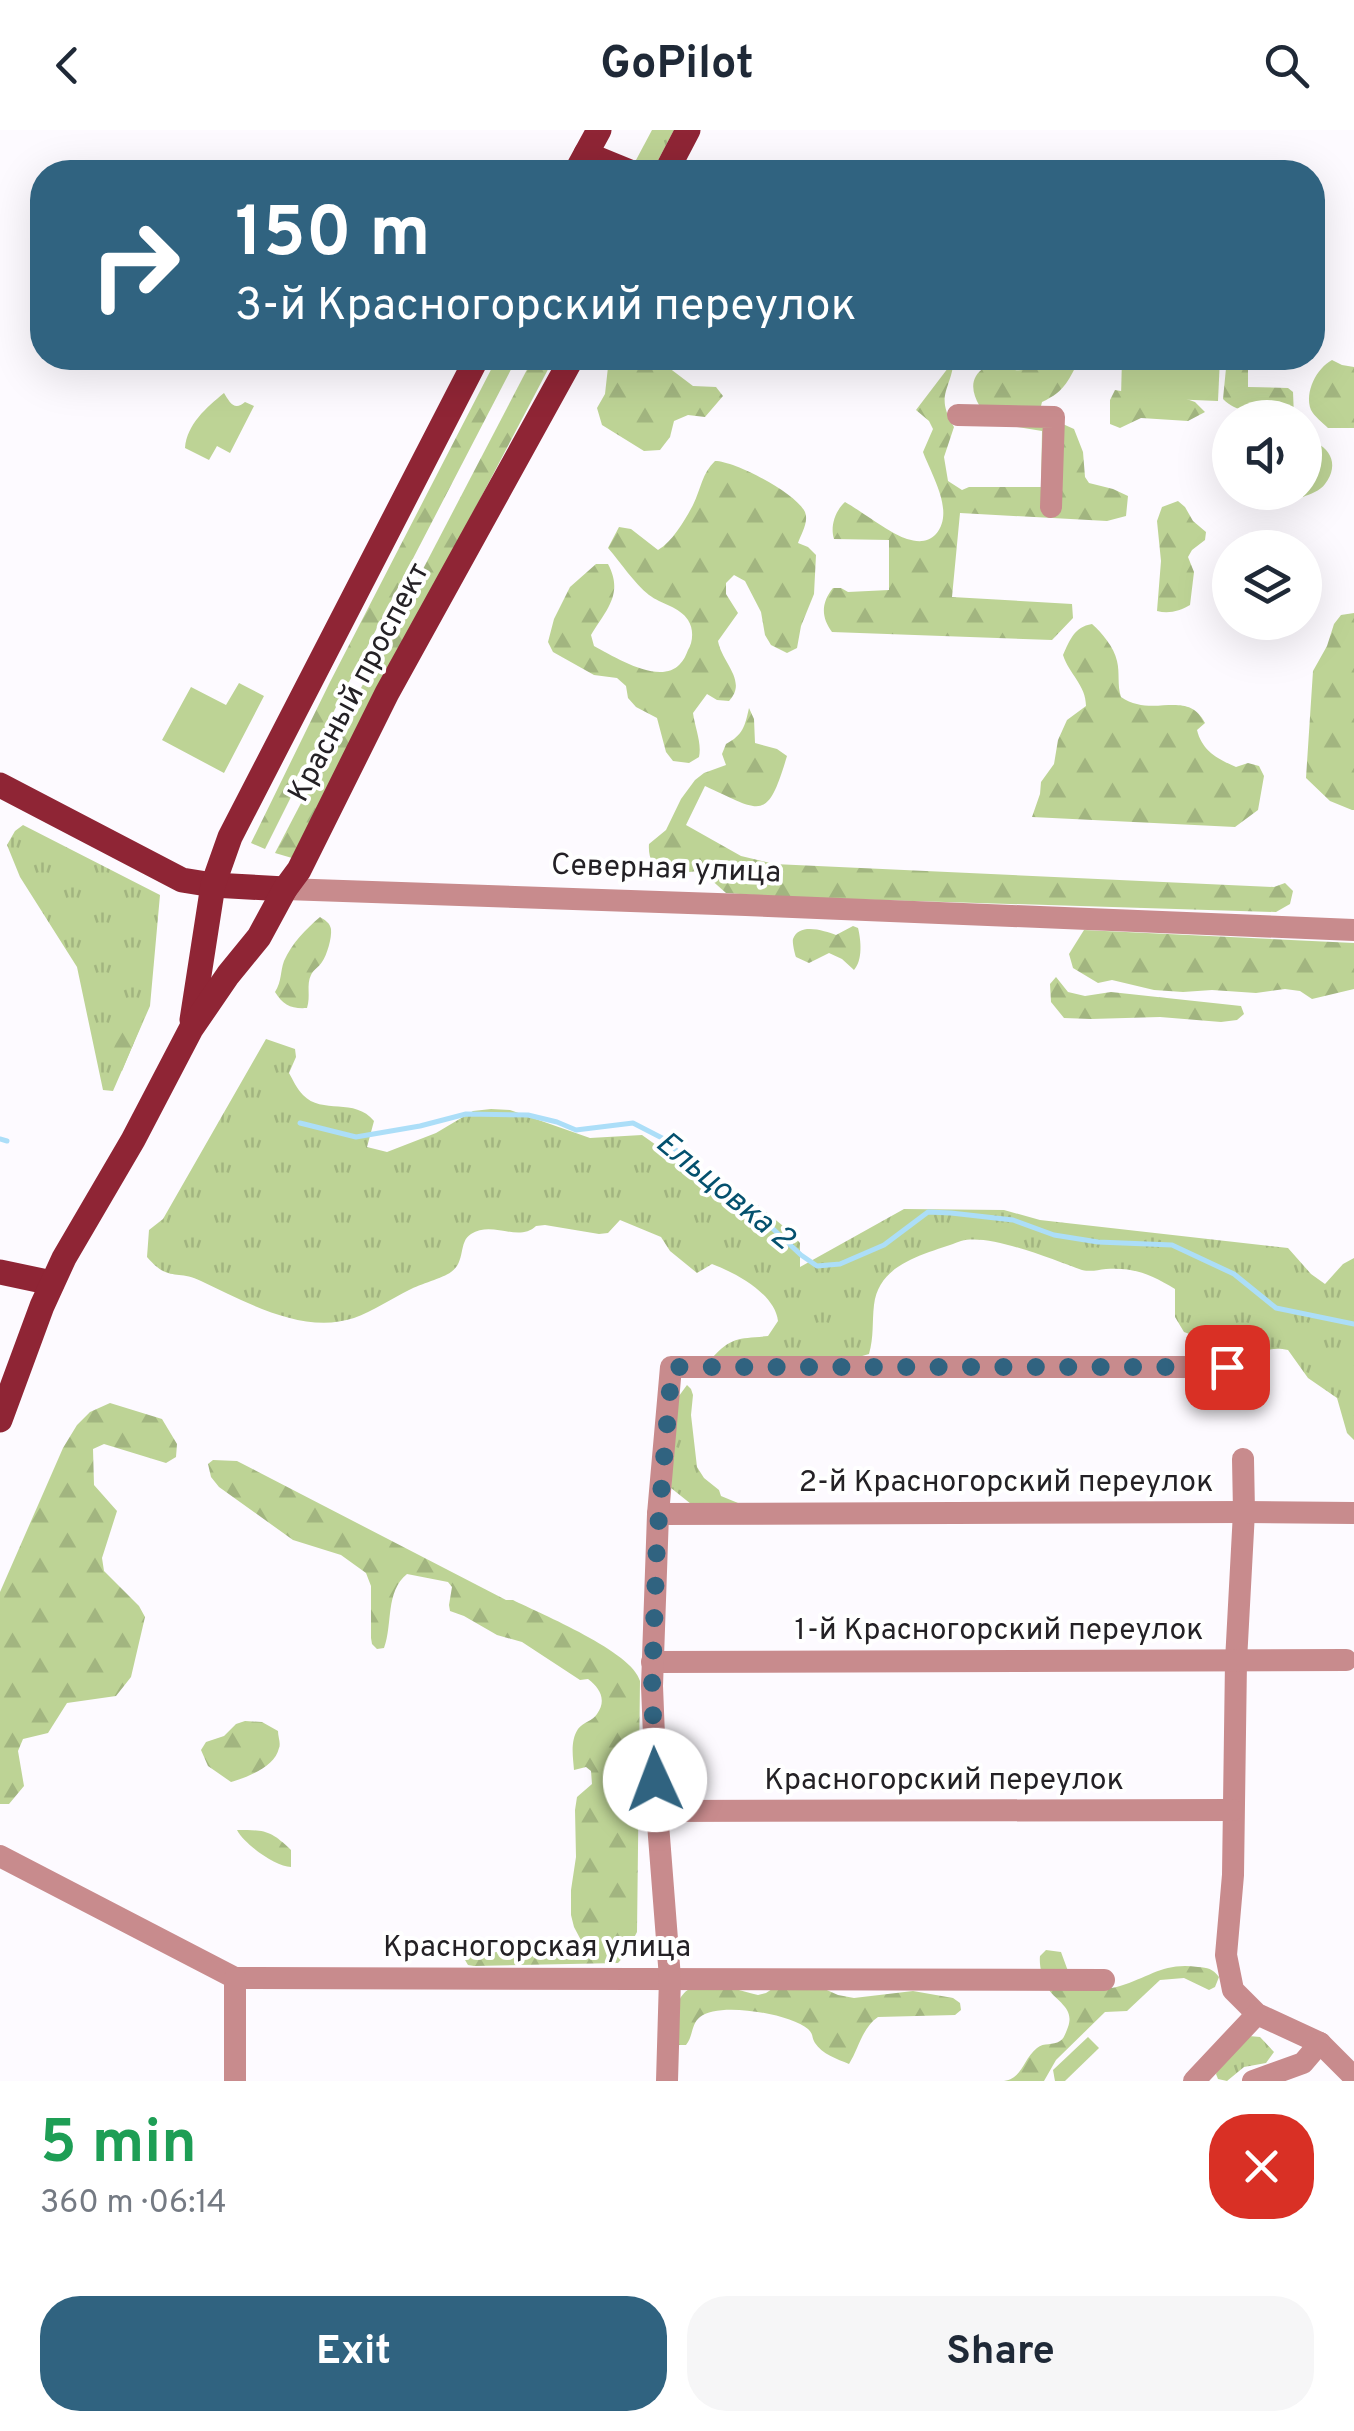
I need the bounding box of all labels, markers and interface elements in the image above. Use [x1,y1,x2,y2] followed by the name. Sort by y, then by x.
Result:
[600,37,754,94] text: GoPilot
[40,38,95,93] icon: back
[1259,38,1314,93] icon: search
[235,192,430,281] text: 150 m
[70,200,200,330] icon: right
[235,279,856,336] text: 3-й Красногорский переулок
[1212,400,1322,640] map controls
[1212,400,1322,510] button: sound
[1212,530,1322,640] button: layers
[281,557,439,809] street label: Красный проспект
[550,847,782,893] street label: Северная улица
[647,1124,803,1261] water label: Ельцовка 2
[1185,1325,1270,1410] pin
[1200,1340,1255,1395] icon: arrive
[799,1465,1213,1502] street label: 2-й Красногорский переулок
[795,1613,1203,1650] street label: 1-й Красногорский переулок
[603,1728,707,1832] position arrow
[764,1763,1124,1800] street label: Красногорский переулок
[383,1930,691,1967] street label: Красногорская улица
[40,2108,197,2184] text: 5 min
[1209,2114,1314,2219] button: close
[40,2184,227,2224] text: 360 m · 06:14
[40,2296,667,2411] button: Exit
[687,2296,1314,2411] button: Share

